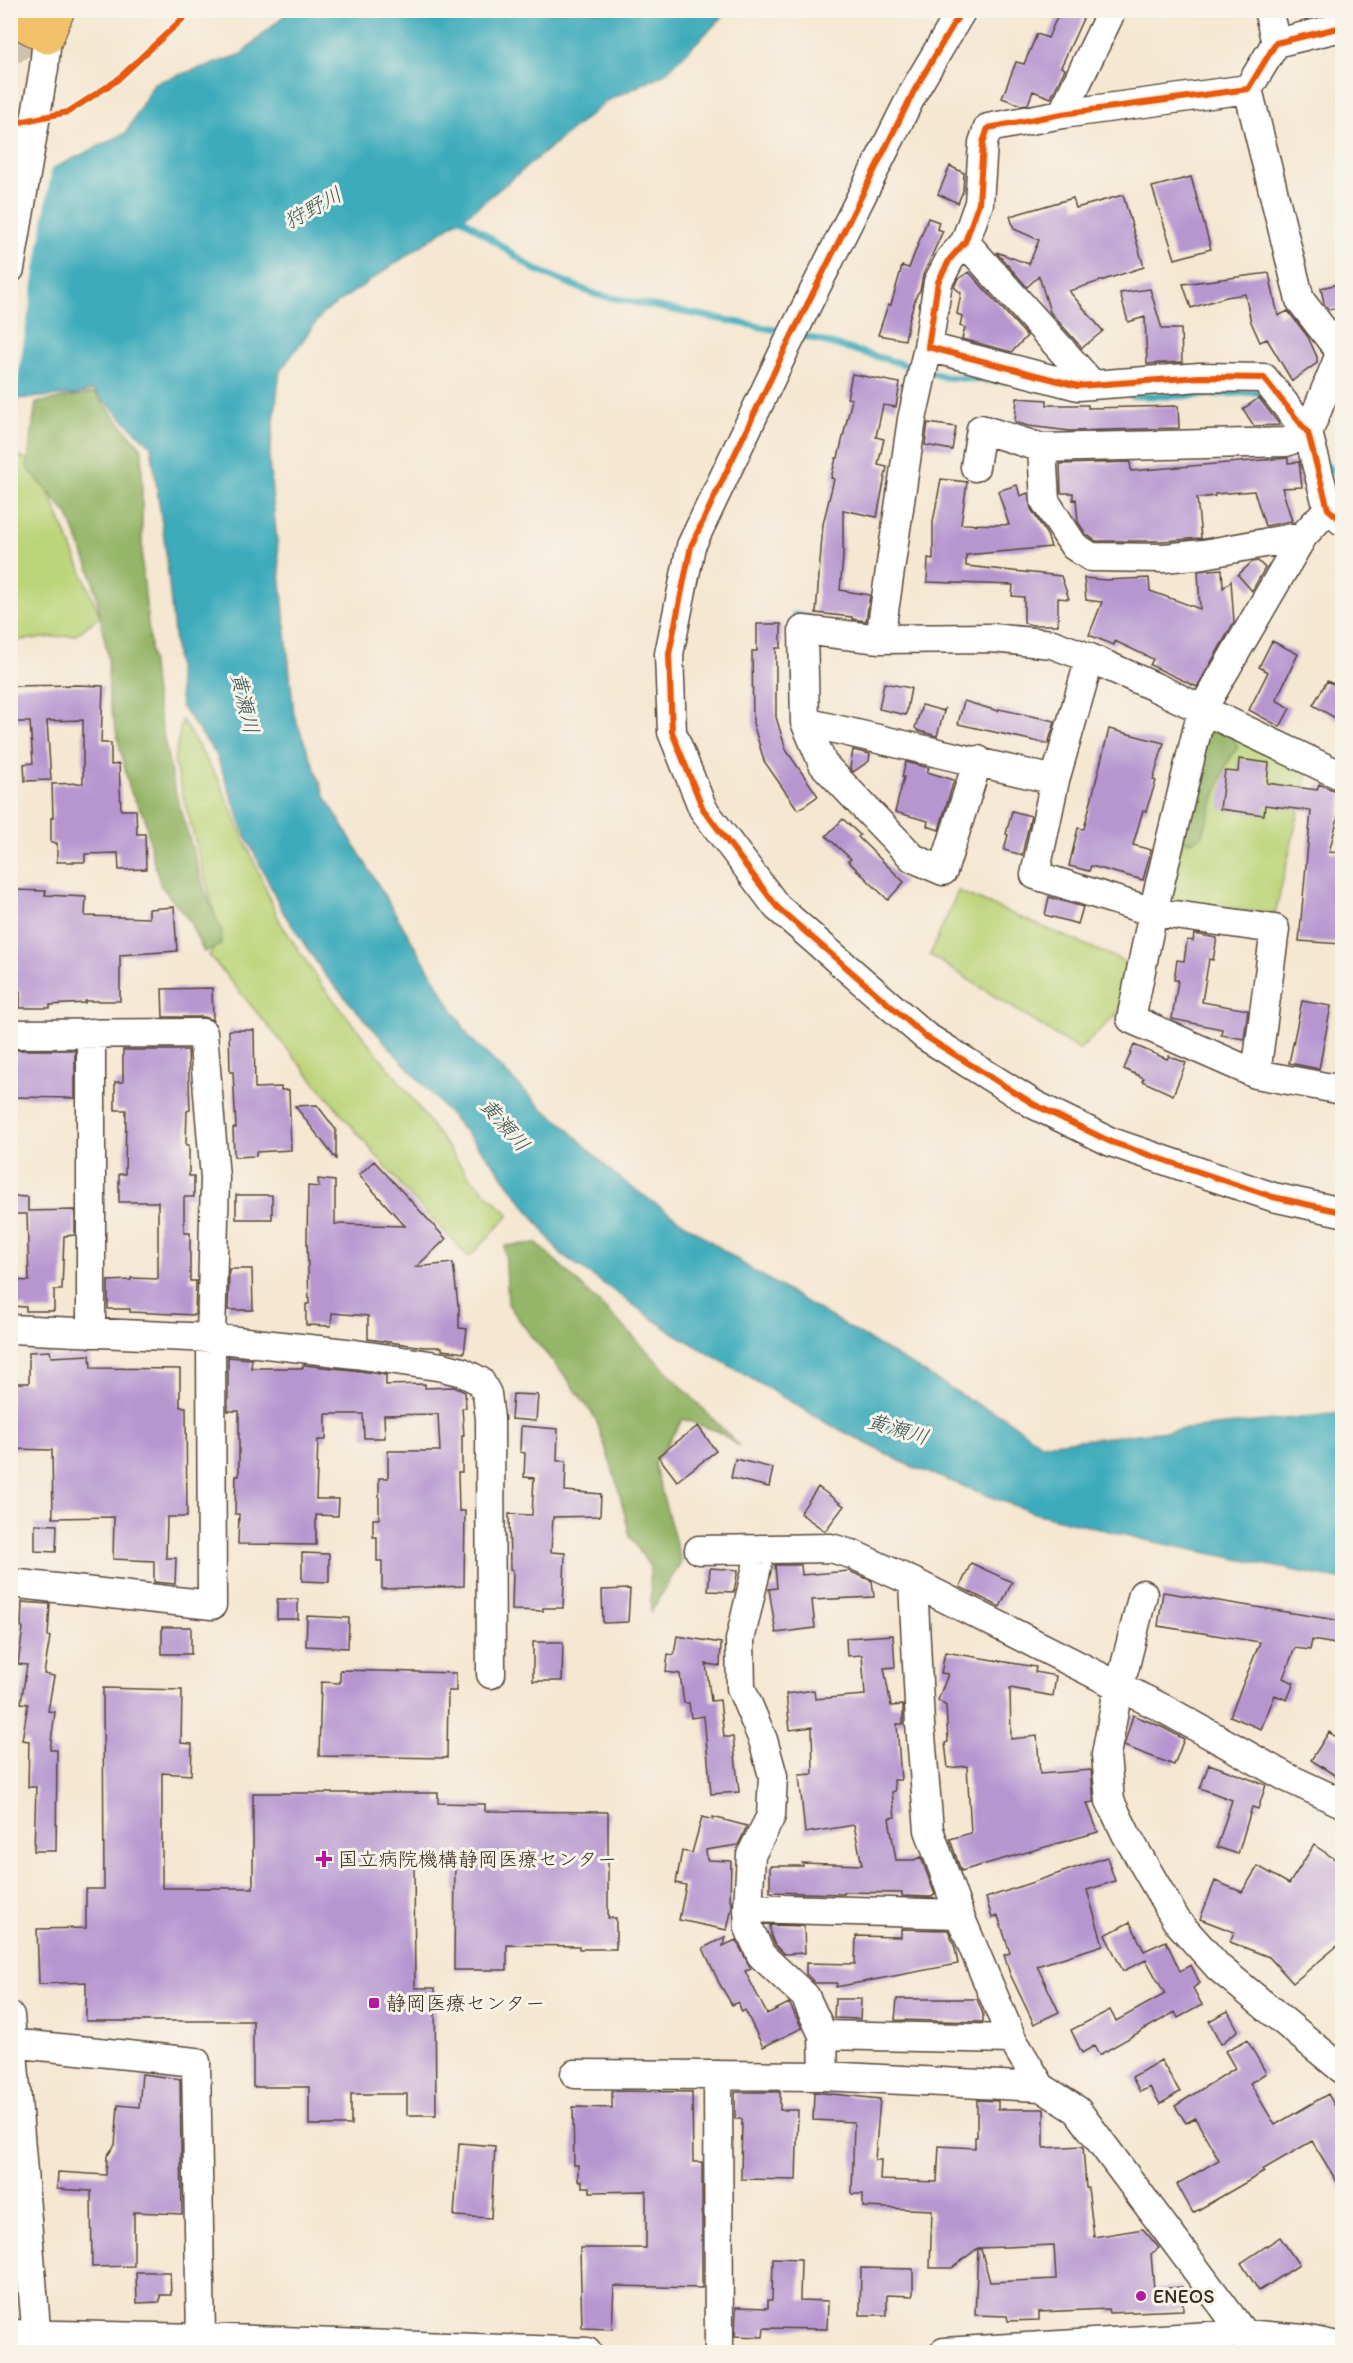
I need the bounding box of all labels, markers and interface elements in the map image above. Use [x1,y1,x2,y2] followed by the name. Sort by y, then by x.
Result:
[279,181,346,234] water label: 狩野川
[226,669,265,736] water label: 黄瀬川
[475,1093,535,1157] water label: 黄瀬川
[864,1407,932,1450] water label: 黄瀬川
[338,1847,617,1871] place label: 国立病院機構静岡医療センター
[315,1850,333,1868] marker: 国立病院機構静岡医療センター
[386,1991,545,2015] place label: 静岡医療センター
[367,1996,381,2010] marker: 静岡医療センター
[1153,2284,1214,2308] place label: ENEOS
[1134,2289,1148,2303] marker: ENEOS

